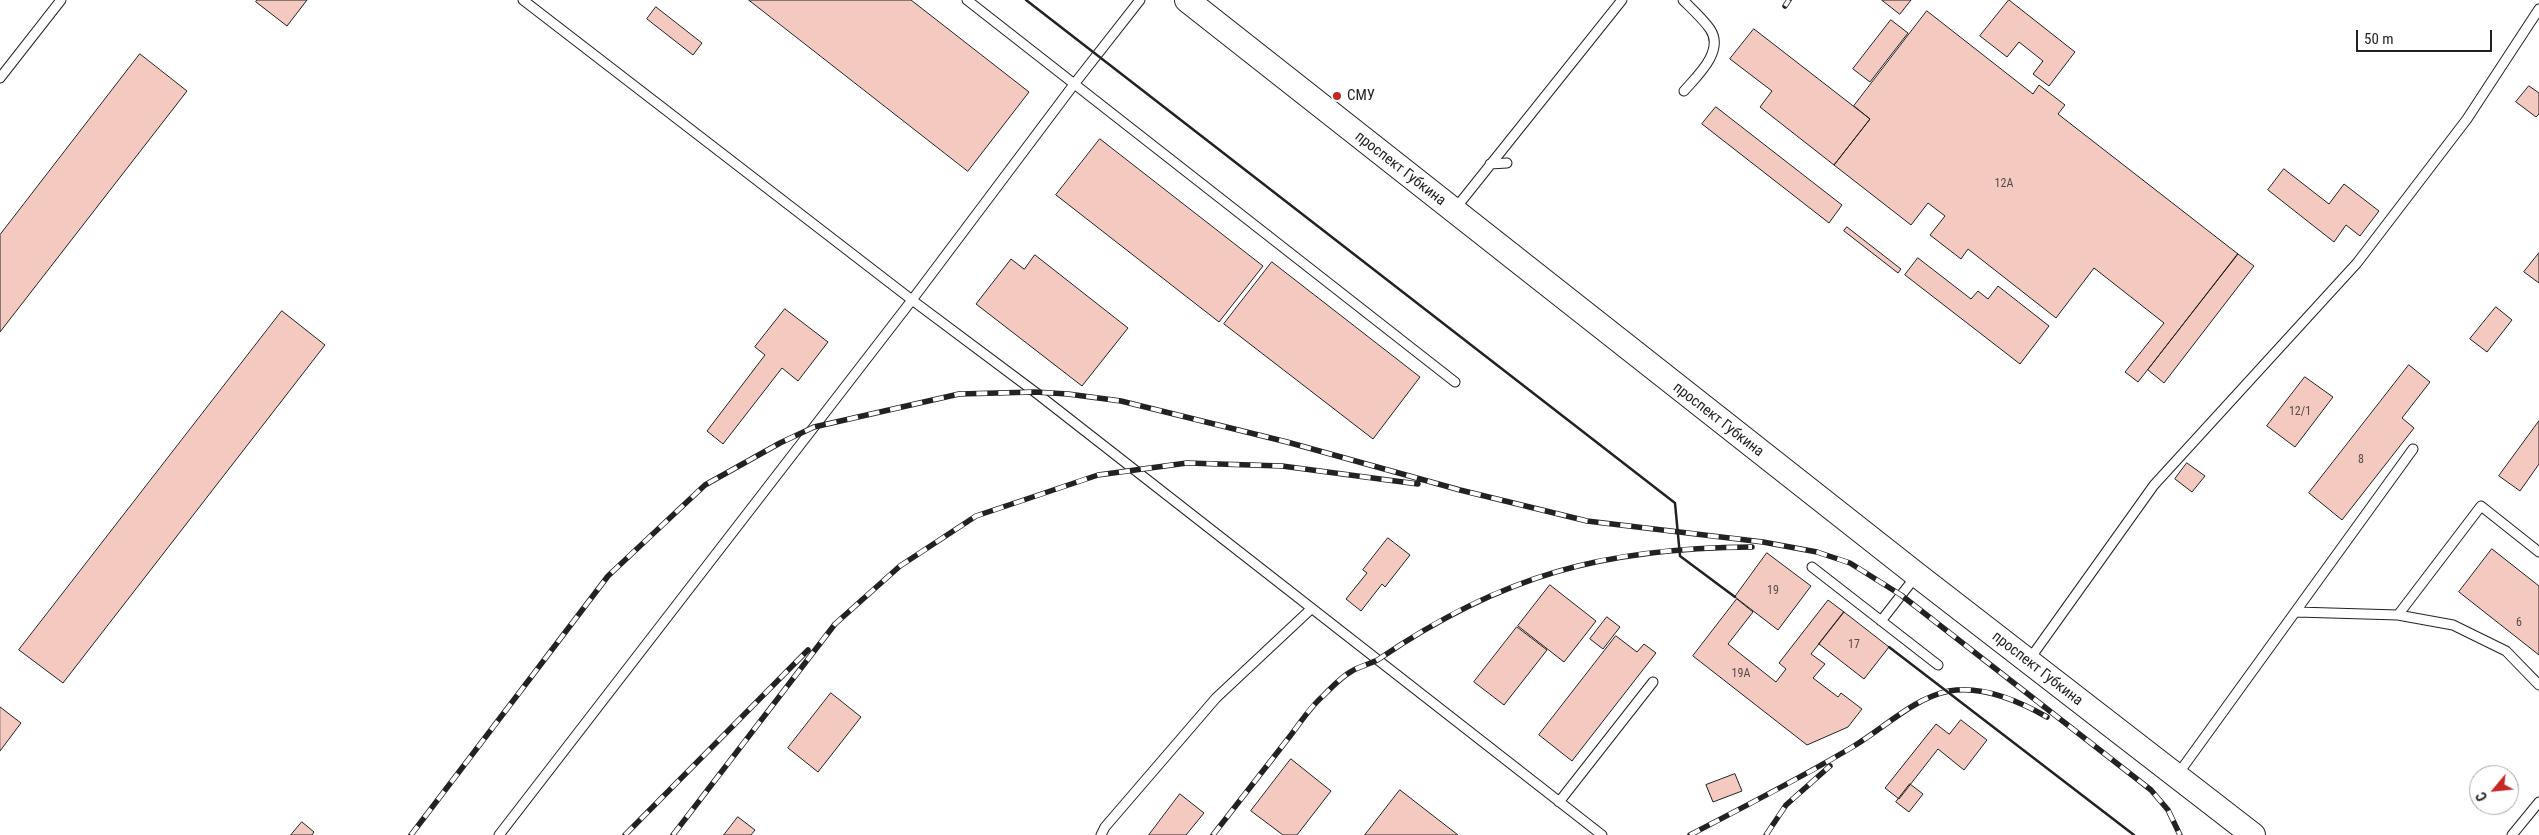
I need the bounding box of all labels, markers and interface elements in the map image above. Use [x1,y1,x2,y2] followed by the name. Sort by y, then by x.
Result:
[2359,20,2495,52] scale bar
[2364,30,2394,48] text: 50 m
[1347,87,1375,105] place label: СМУ
[1331,90,1343,102] marker: СМУ
[1351,128,1449,210] street label: проспект Губкина
[1995,177,2013,191] house number: 12А
[1669,379,1767,461] street label: проспект Губкина
[2289,405,2311,419] house number: 12/1
[2358,453,2364,467] house number: 8
[1767,584,1779,598] house number: 19
[2516,616,2522,630] house number: 6
[1988,628,2086,710] street label: проспект Губкина
[1848,638,1860,652] house number: 17
[1732,667,1750,681] house number: 19А
[2469,765,2519,815] north arrow
[2473,789,2491,804] text: С

